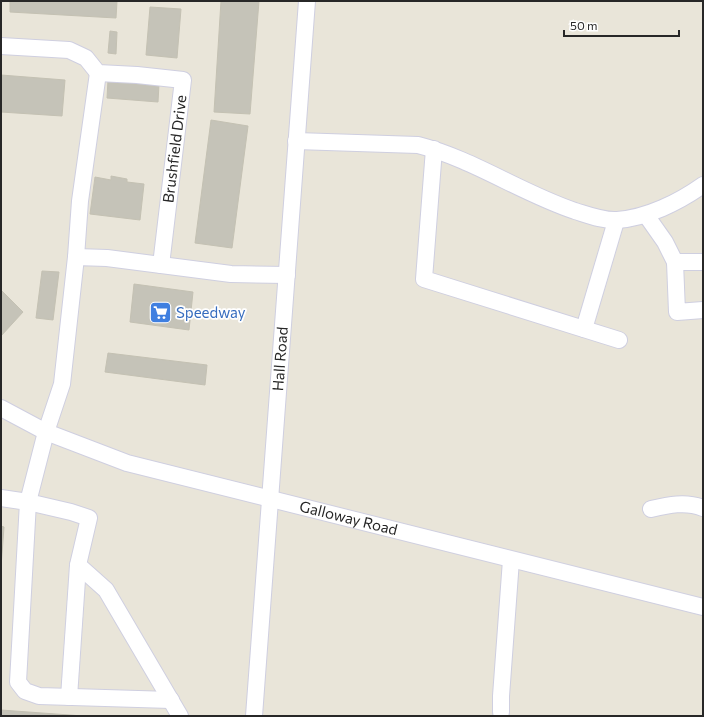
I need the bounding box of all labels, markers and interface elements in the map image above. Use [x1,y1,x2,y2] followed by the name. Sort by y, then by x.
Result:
[564,12,679,38] scale bar
[570,18,598,32] text: 50 m
[158,94,190,204] street label: Brushfield Drive
[147,300,173,326] supermarket icon: Speedway
[176,303,246,321] place label: Speedway
[268,326,291,392] street label: Hall Road
[298,496,400,538] street label: Galloway Road

